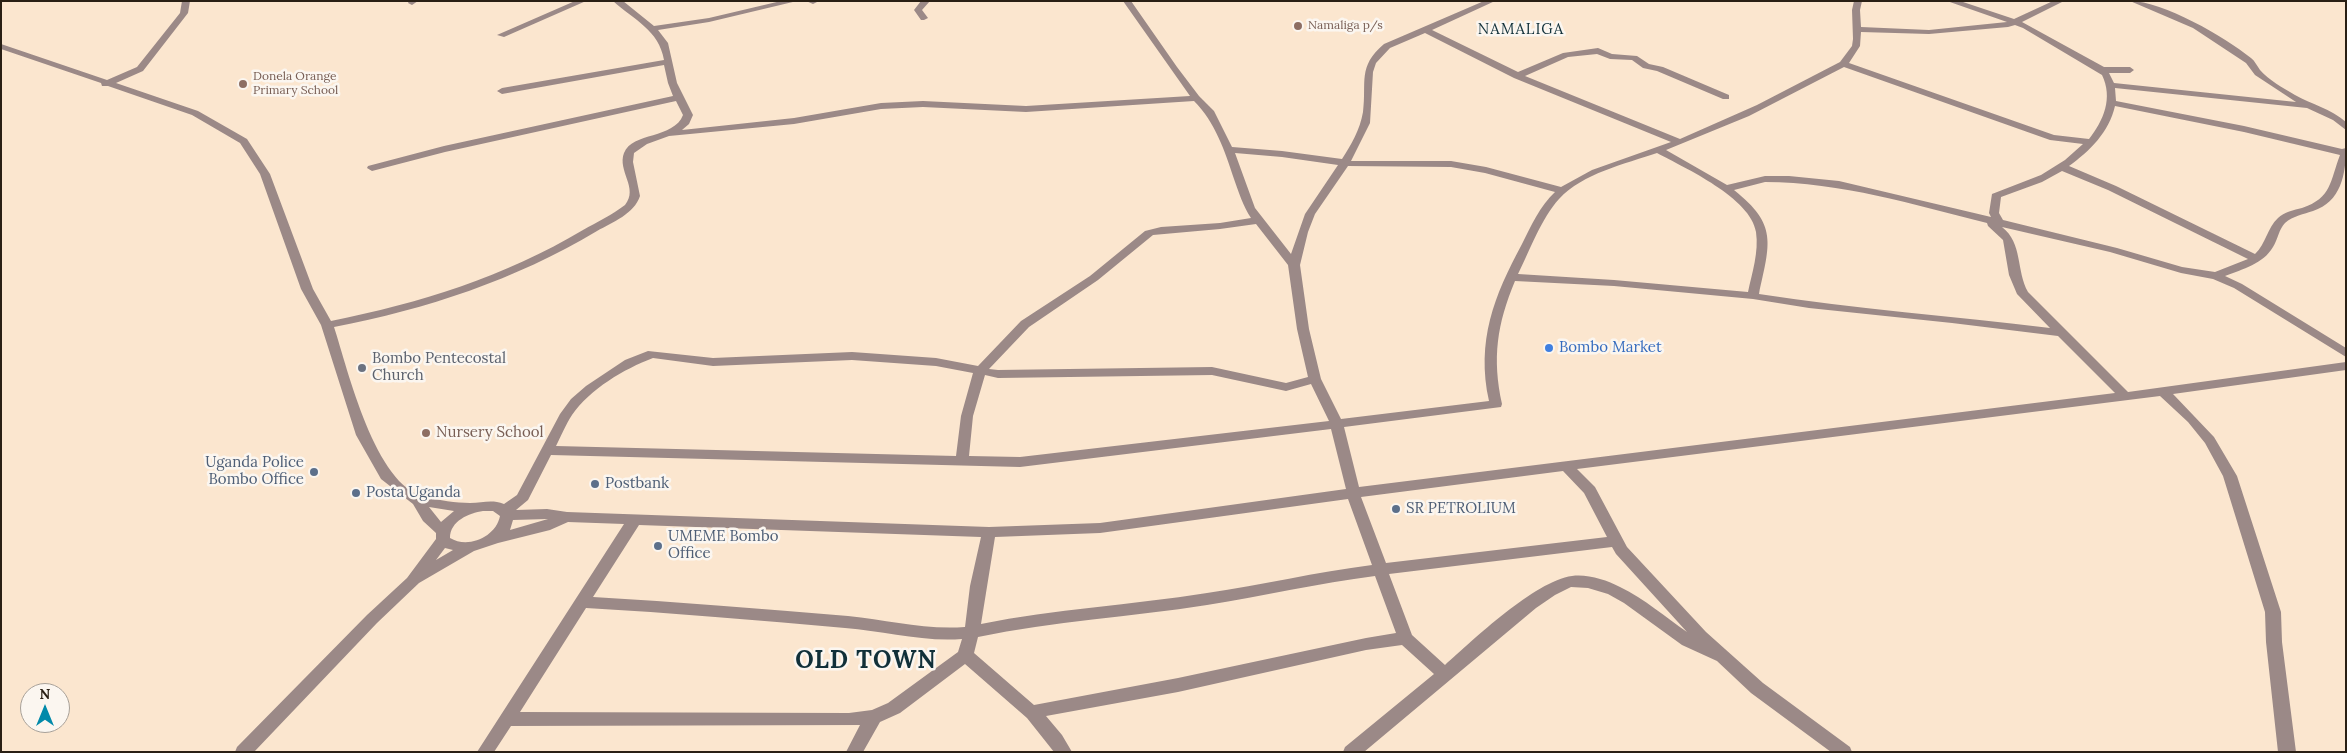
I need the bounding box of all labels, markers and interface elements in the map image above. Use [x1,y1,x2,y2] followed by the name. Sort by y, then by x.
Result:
[1308,19,1383,33] place label: Namaliga p/s
[1292,20,1304,32] marker: Namaliga p/s
[1477,21,1565,39] district label: NAMALIGA
[253,70,338,98] place label: Donela Orange Primary School
[237,78,249,90] marker: Donela Orange Primary School
[1559,339,1662,357] place label: Bombo Market
[1543,342,1555,354] marker: Bombo Market
[372,350,506,385] place label: Bombo Pentecostal Church
[356,362,368,374] marker: Bombo Pentecostal Church
[436,424,544,442] place label: Nursery School
[420,427,432,439] marker: Nursery School
[205,454,304,489] place label: Uganda Police Bombo Office
[308,466,320,478] marker: Uganda Police Bombo Office
[605,475,669,493] place label: Postbank
[589,478,601,490] marker: Postbank
[366,484,461,502] place label: Posta Uganda
[350,487,362,499] marker: Posta Uganda
[1406,500,1516,518] place label: SR PETROLIUM
[1390,503,1402,515] marker: SR PETROLIUM
[668,528,778,563] place label: UMEME Bombo Office
[652,540,664,552] marker: UMEME Bombo Office
[794,647,938,675] district label: OLD TOWN
[20,683,70,733] north arrow
[40,685,50,703] text: N

